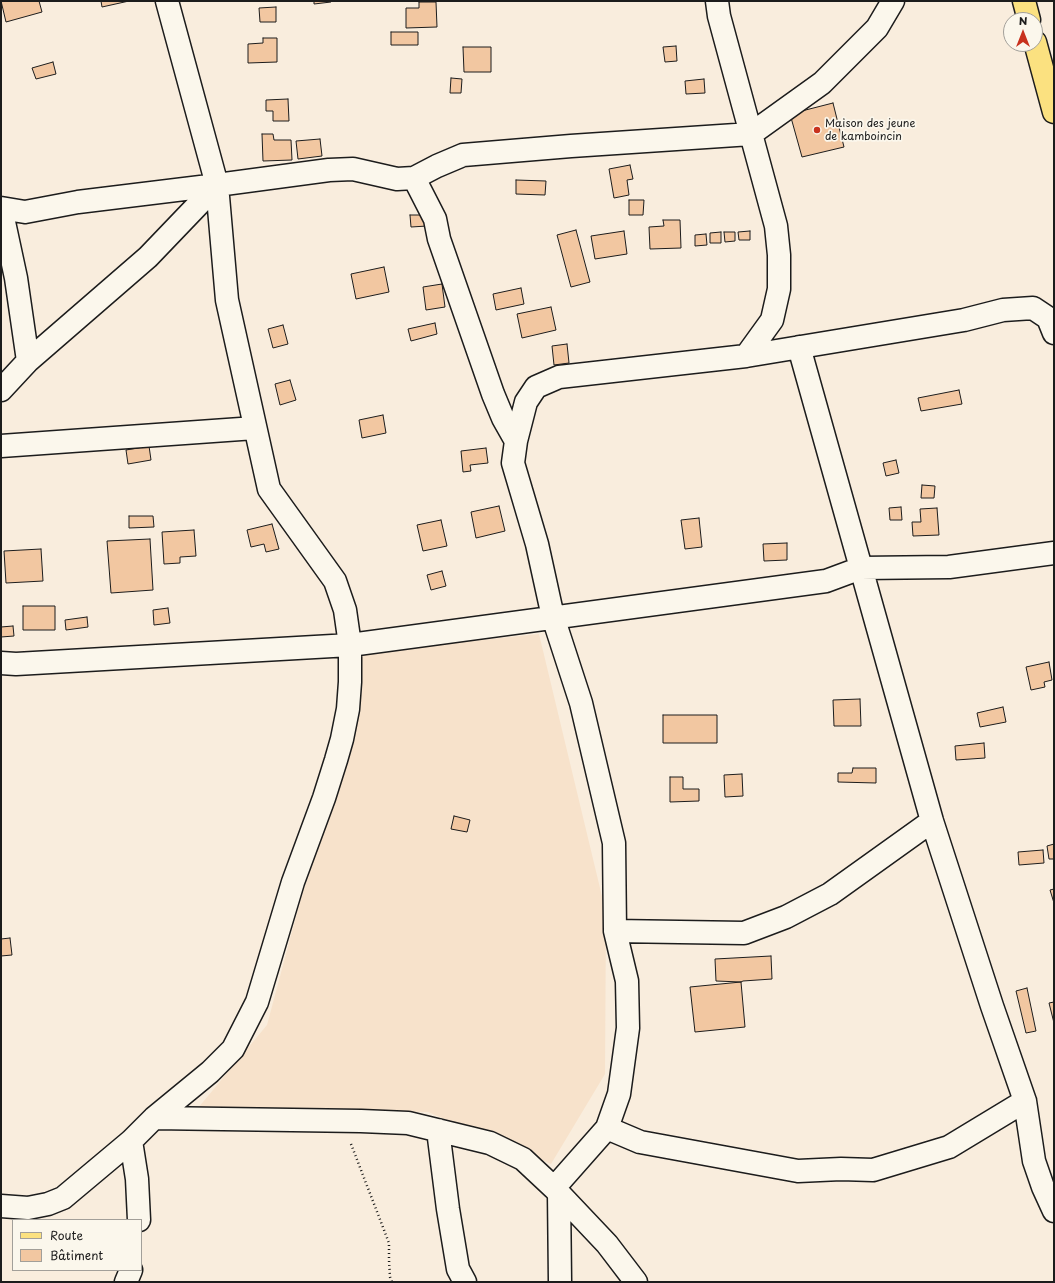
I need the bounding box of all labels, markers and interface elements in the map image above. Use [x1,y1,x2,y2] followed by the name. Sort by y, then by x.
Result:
[1003,12,1043,52] north arrow
[1019,12,1027,29] text: N
[825,117,915,143] place label: Maison des jeune de kamboincin
[812,125,822,135] marker: Maison des jeune de kamboincin
[12,1219,142,1271] legend
[50,1226,83,1244] text: Route
[50,1246,103,1264] text: Bâtiment

